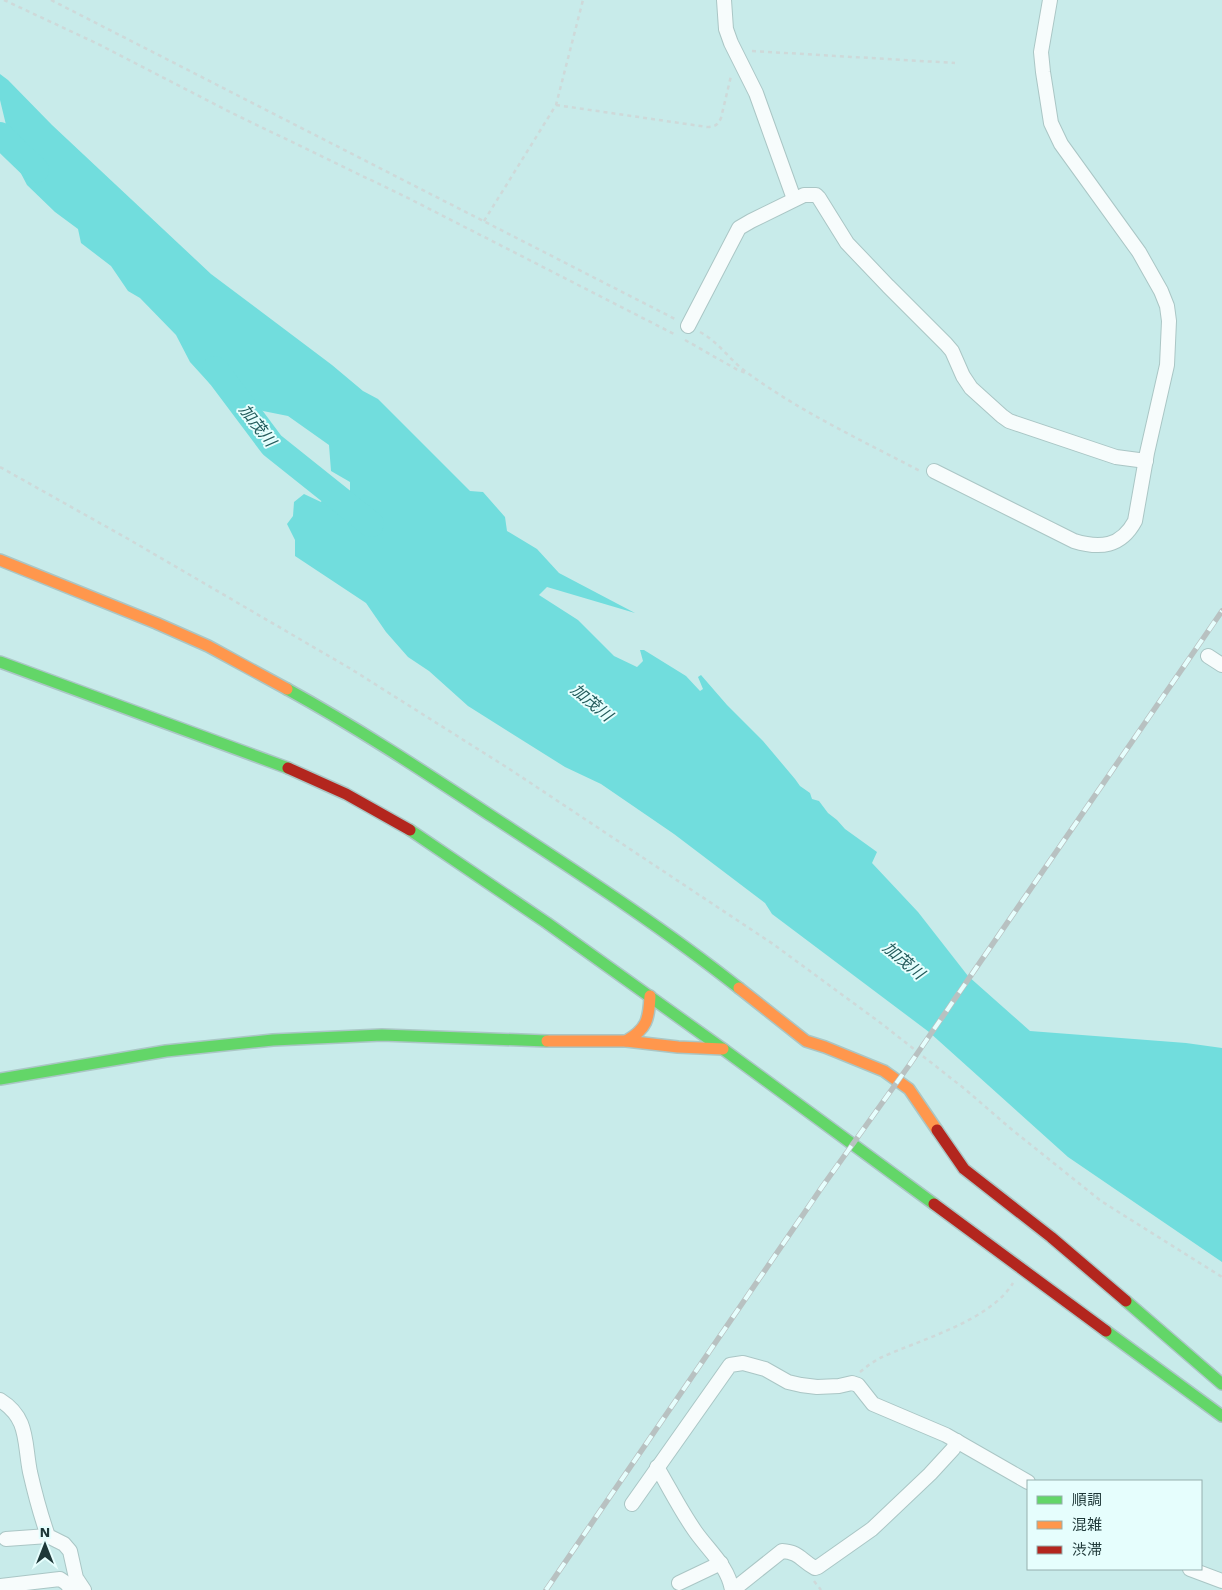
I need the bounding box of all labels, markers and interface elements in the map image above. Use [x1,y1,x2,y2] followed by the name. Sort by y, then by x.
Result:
[235,401,281,452] water label: 加茂川
[567,680,618,726] water label: 加茂川
[879,938,930,984] water label: 加茂川
[1027,1480,1202,1570] legend
[1072,1491,1102,1509] text: 順調
[1072,1516,1102,1534] text: 混雑
[20,1520,70,1570] north arrow
[40,1524,50,1540] text: N
[1072,1541,1102,1559] text: 渋滞

